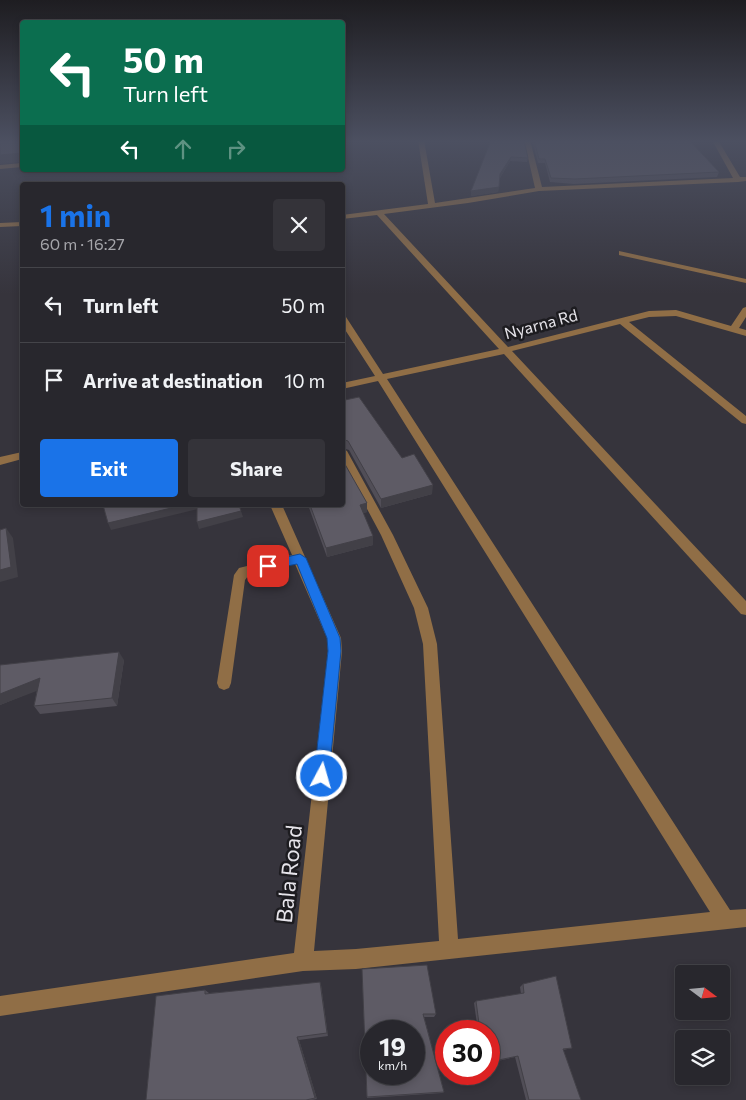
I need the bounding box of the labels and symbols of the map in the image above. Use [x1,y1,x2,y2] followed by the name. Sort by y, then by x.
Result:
[502,305,580,342] street label: Nyarna Rd
[247,545,289,587] pin
[295,749,347,801] position arrow
[270,824,307,924] street label: Bala Road
[675,965,730,1020] north arrow
[435,1020,500,1085] speed limit sign: 30

